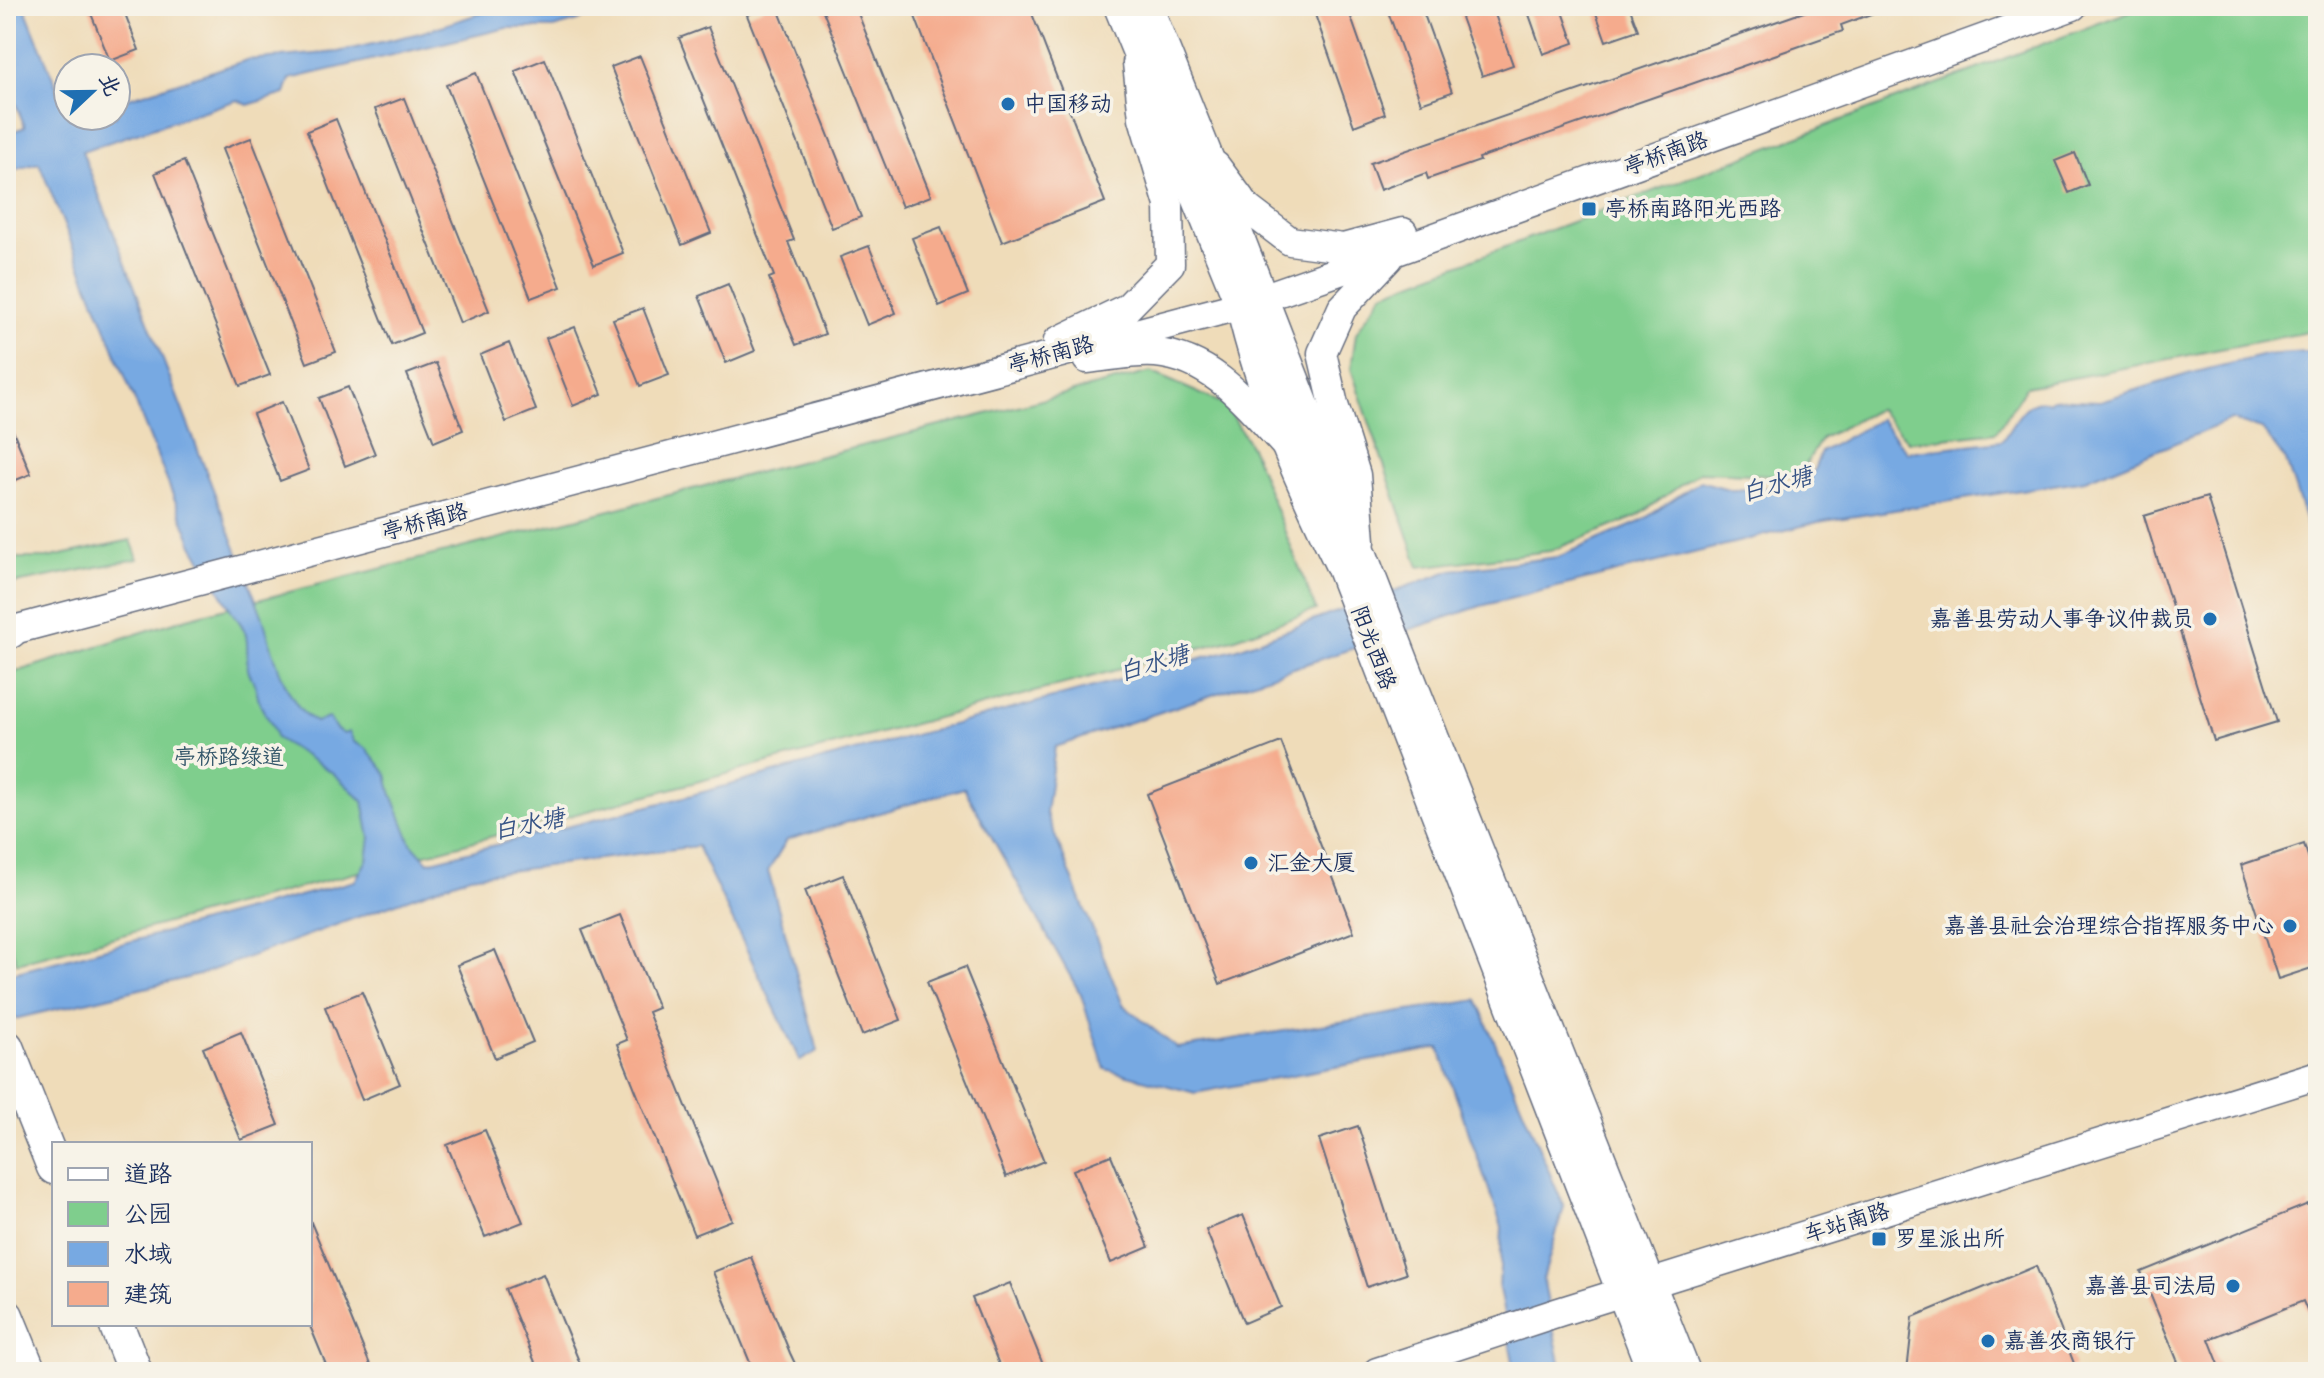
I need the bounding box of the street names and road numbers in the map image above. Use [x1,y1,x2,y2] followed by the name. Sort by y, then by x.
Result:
[1619,124,1713,184] street label: 亭桥南路
[1004,329,1098,381] street label: 亭桥南路
[378,496,472,548] street label: 亭桥南路
[1343,601,1403,695] street label: 阳光西路
[1800,1195,1894,1251] street label: 车站南路

